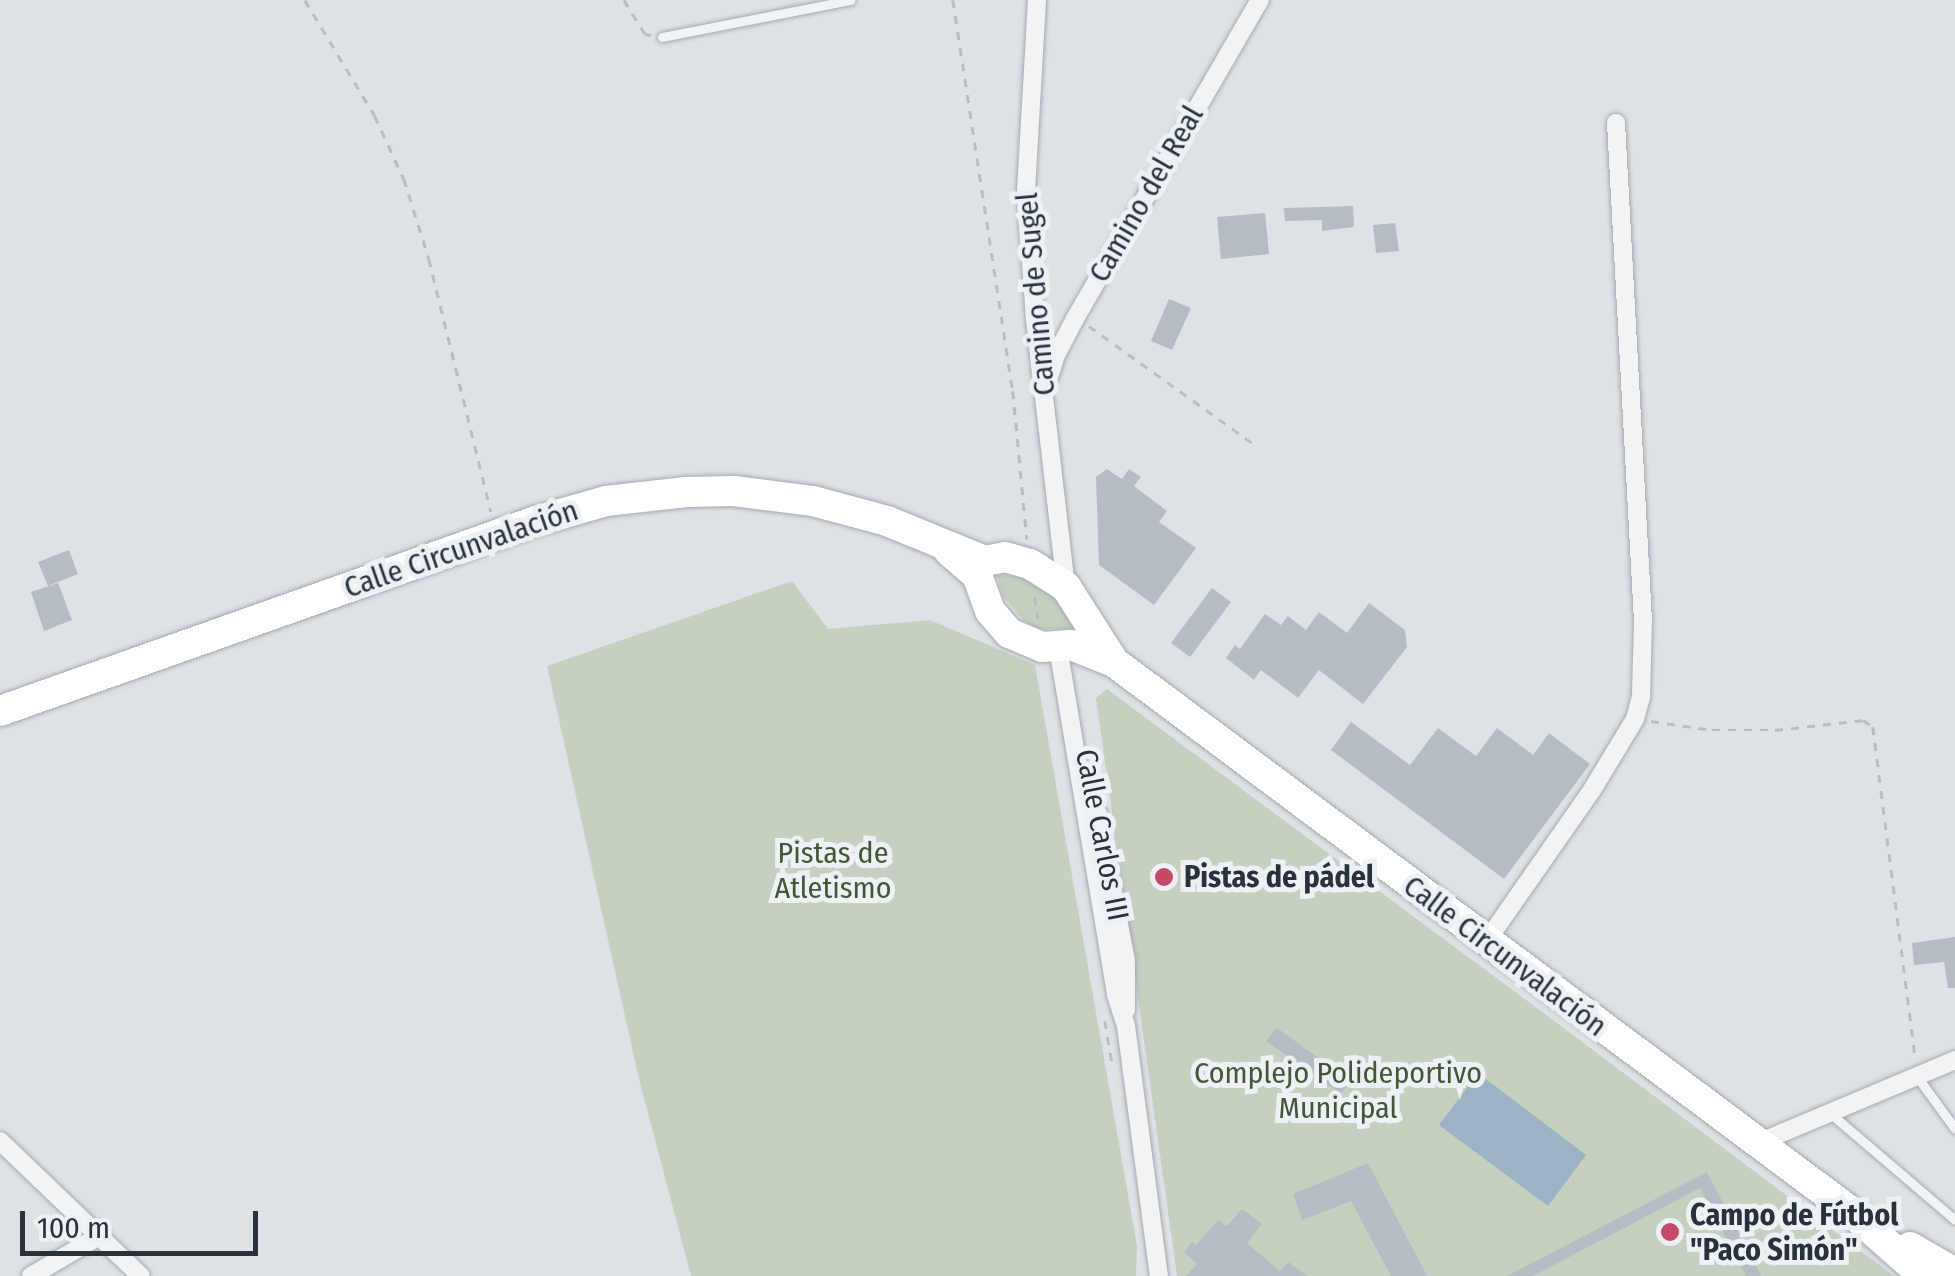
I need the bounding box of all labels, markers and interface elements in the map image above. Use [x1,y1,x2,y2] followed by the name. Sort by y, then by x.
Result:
[1081,99,1211,289] street label: Camino del Real
[1009,191,1063,397] street label: Camino de Sugel
[339,492,583,606] street label: Calle Circunvalación
[1068,746,1136,924] street label: Calle Carlos III
[775,835,891,906] park label: Pistas de Atletismo
[1184,859,1374,895] place label: Pistas de pádel
[1153,866,1175,888] marker: Pistas de pádel
[1396,868,1614,1044] street label: Calle Circunvalación
[1194,1055,1482,1126] park label: Complejo Polideportivo Municipal
[25,1191,262,1253] scale bar
[1690,1197,1898,1268] place label: Campo de Fútbol "Paco Simón"
[37,1210,110,1246] text: 100 m
[1659,1221,1681,1243] marker: Campo de Fútbol "Paco Simón"

